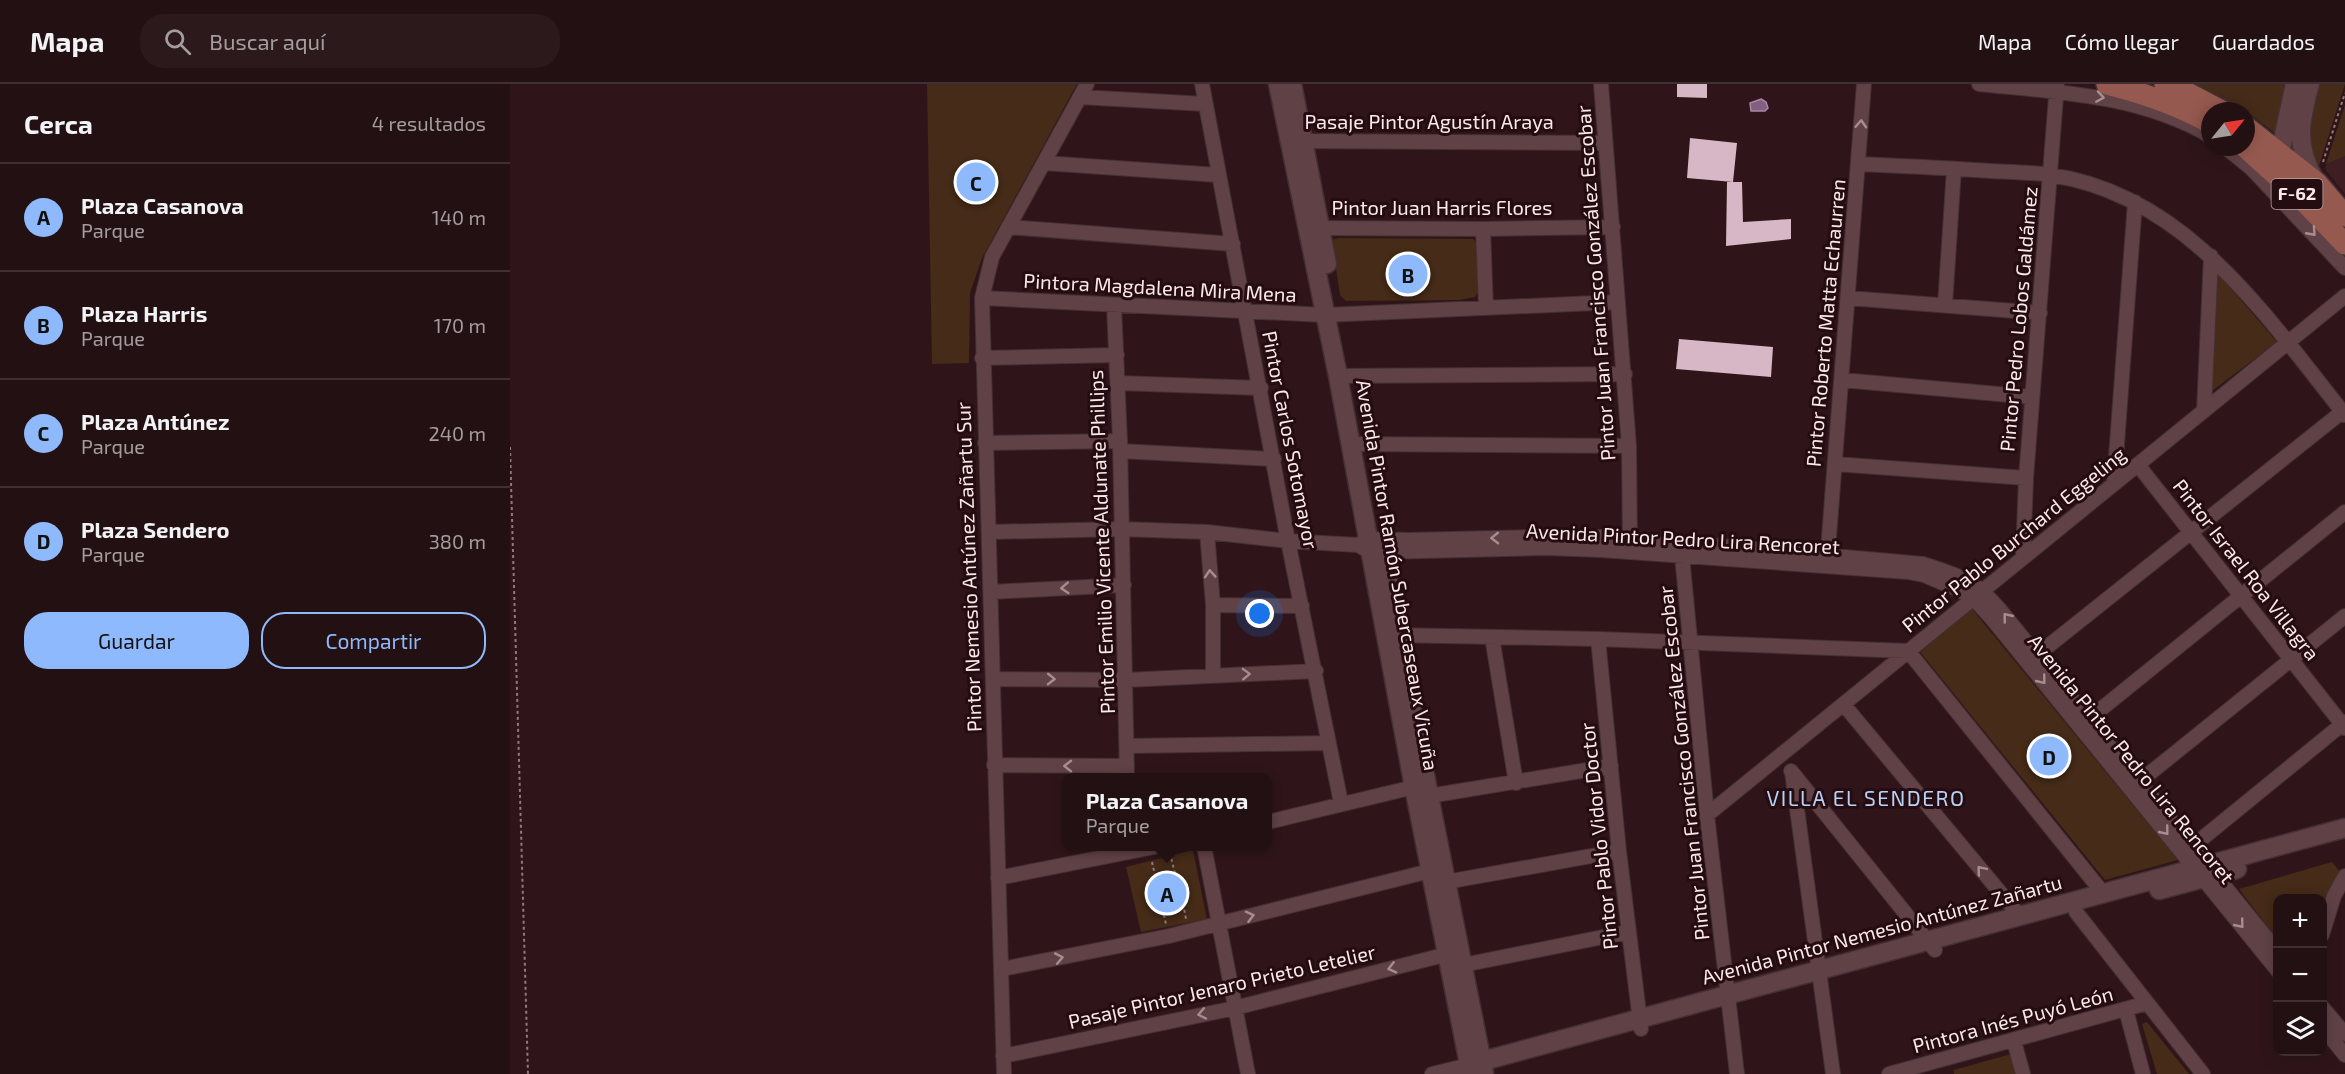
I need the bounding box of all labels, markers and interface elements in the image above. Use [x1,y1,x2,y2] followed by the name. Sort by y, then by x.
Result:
[140,14,560,68] search box
[30,24,104,58] text: Mapa
[161,25,194,58] icon: search
[209,28,325,54] text: Buscar aquí
[1978,29,2032,54] text: Mapa
[2065,29,2179,54] text: Cómo llegar
[2212,29,2315,54] text: Guardados
[2094,90,2104,103] one-way arrow
[2201,102,2255,156] north arrow
[1571,104,1619,462] street label: Pintor Juan Francisco González Escobar
[24,108,93,139] text: Cerca
[1304,109,1554,133] street label: Pasaje Pintor Agustín Araya
[372,111,486,135] text: 4 resultados
[1854,120,1867,129] one-way arrow
[956,160,996,204] pin: C
[1800,178,1850,468] street label: Pintor Roberto Matta Echaurren
[2272,179,2322,209] road number: F-62
[1994,185,2042,453] street label: Pintor Pedro Lobos Galdámez
[81,192,244,218] text: Plaza Casanova
[1332,195,1552,219] street label: Pintor Juan Harris Flores
[37,205,50,229] text: A
[432,205,486,229] text: 140 m
[81,218,145,242] text: Parque
[2305,225,2316,236] one-way arrow
[1388,252,1428,297] pin: B
[1023,268,1297,306] street label: Pintora Magdalena Mira Mena
[81,300,208,326] text: Plaza Harris
[37,313,50,337] text: B
[434,313,486,337] text: 170 m
[81,326,145,350] text: Parque
[1258,329,1324,551] street label: Pintor Carlos Sotomayor
[1083,369,1119,715] street label: Pintor Emilio Vicente Aldunate Phillips
[1352,378,1444,772] street label: Avenida Pintor Ramón Subercaseaux Vicuña
[950,402,986,732] street label: Pintor Nemesio Antúnez Zañartu Sur
[81,408,230,434] text: Plaza Antúnez
[38,421,49,445] text: C
[428,421,486,445] text: 240 m
[81,434,145,458] text: Parque
[1897,442,2130,637] street label: Pintor Pablo Burchard Eggeling
[2169,474,2325,665] street label: Pintor Israel Roa Villagra
[81,516,229,542] text: Plaza Sendero
[1526,518,1841,558] street label: Avenida Pintor Pedro Lira Rencoret
[37,529,50,553] text: D
[429,529,486,553] text: 380 m
[1491,532,1500,544] one-way arrow
[81,542,145,566] text: Parque
[1204,570,1217,579] one-way arrow
[1061,582,1070,595] one-way arrow
[1652,585,1714,942] street label: Pintor Juan Francisco González Escobar
[1245,599,1274,628] your location
[24,612,249,669] button: Guardar
[261,612,486,669] button: Compartir
[2003,613,2014,624] one-way arrow
[2024,629,2240,888] street label: Avenida Pintor Pedro Lira Rencoret
[1241,667,1250,680] one-way arrow
[1047,673,1056,685] one-way arrow
[2034,673,2045,684] one-way arrow
[1574,721,1622,951] street label: Pintor Pablo Vidor Doctor
[2030,734,2068,778] pin: D
[1064,760,1073,772] one-way arrow
[1062,773,1272,851] popup
[1767,785,1965,810] district label: VILLA EL SENDERO
[1086,787,1248,813] text: Plaza Casanova
[1086,813,1150,837] text: Parque
[2157,825,2168,836] one-way arrow
[1978,866,1989,877] one-way arrow
[1699,869,2064,989] street label: Avenida Pintor Nemesio Antúnez Zañartu
[1148,870,1186,916] pin: A
[2273,894,2327,1056] map controls
[2273,894,2327,948] button: +
[1244,911,1254,924] one-way arrow
[2232,917,2243,928] one-way arrow
[1066,939,1378,1033] street label: Pasaje Pintor Jenaro Prieto Letelier
[2273,948,2327,1002] button: −
[1054,952,1064,965] one-way arrow
[1387,961,1397,973] one-way arrow
[1910,981,2116,1057] street label: Pintora Inés Puyó León
[2273,1002,2327,1056] button: layers
[1198,1007,1208,1020] one-way arrow

